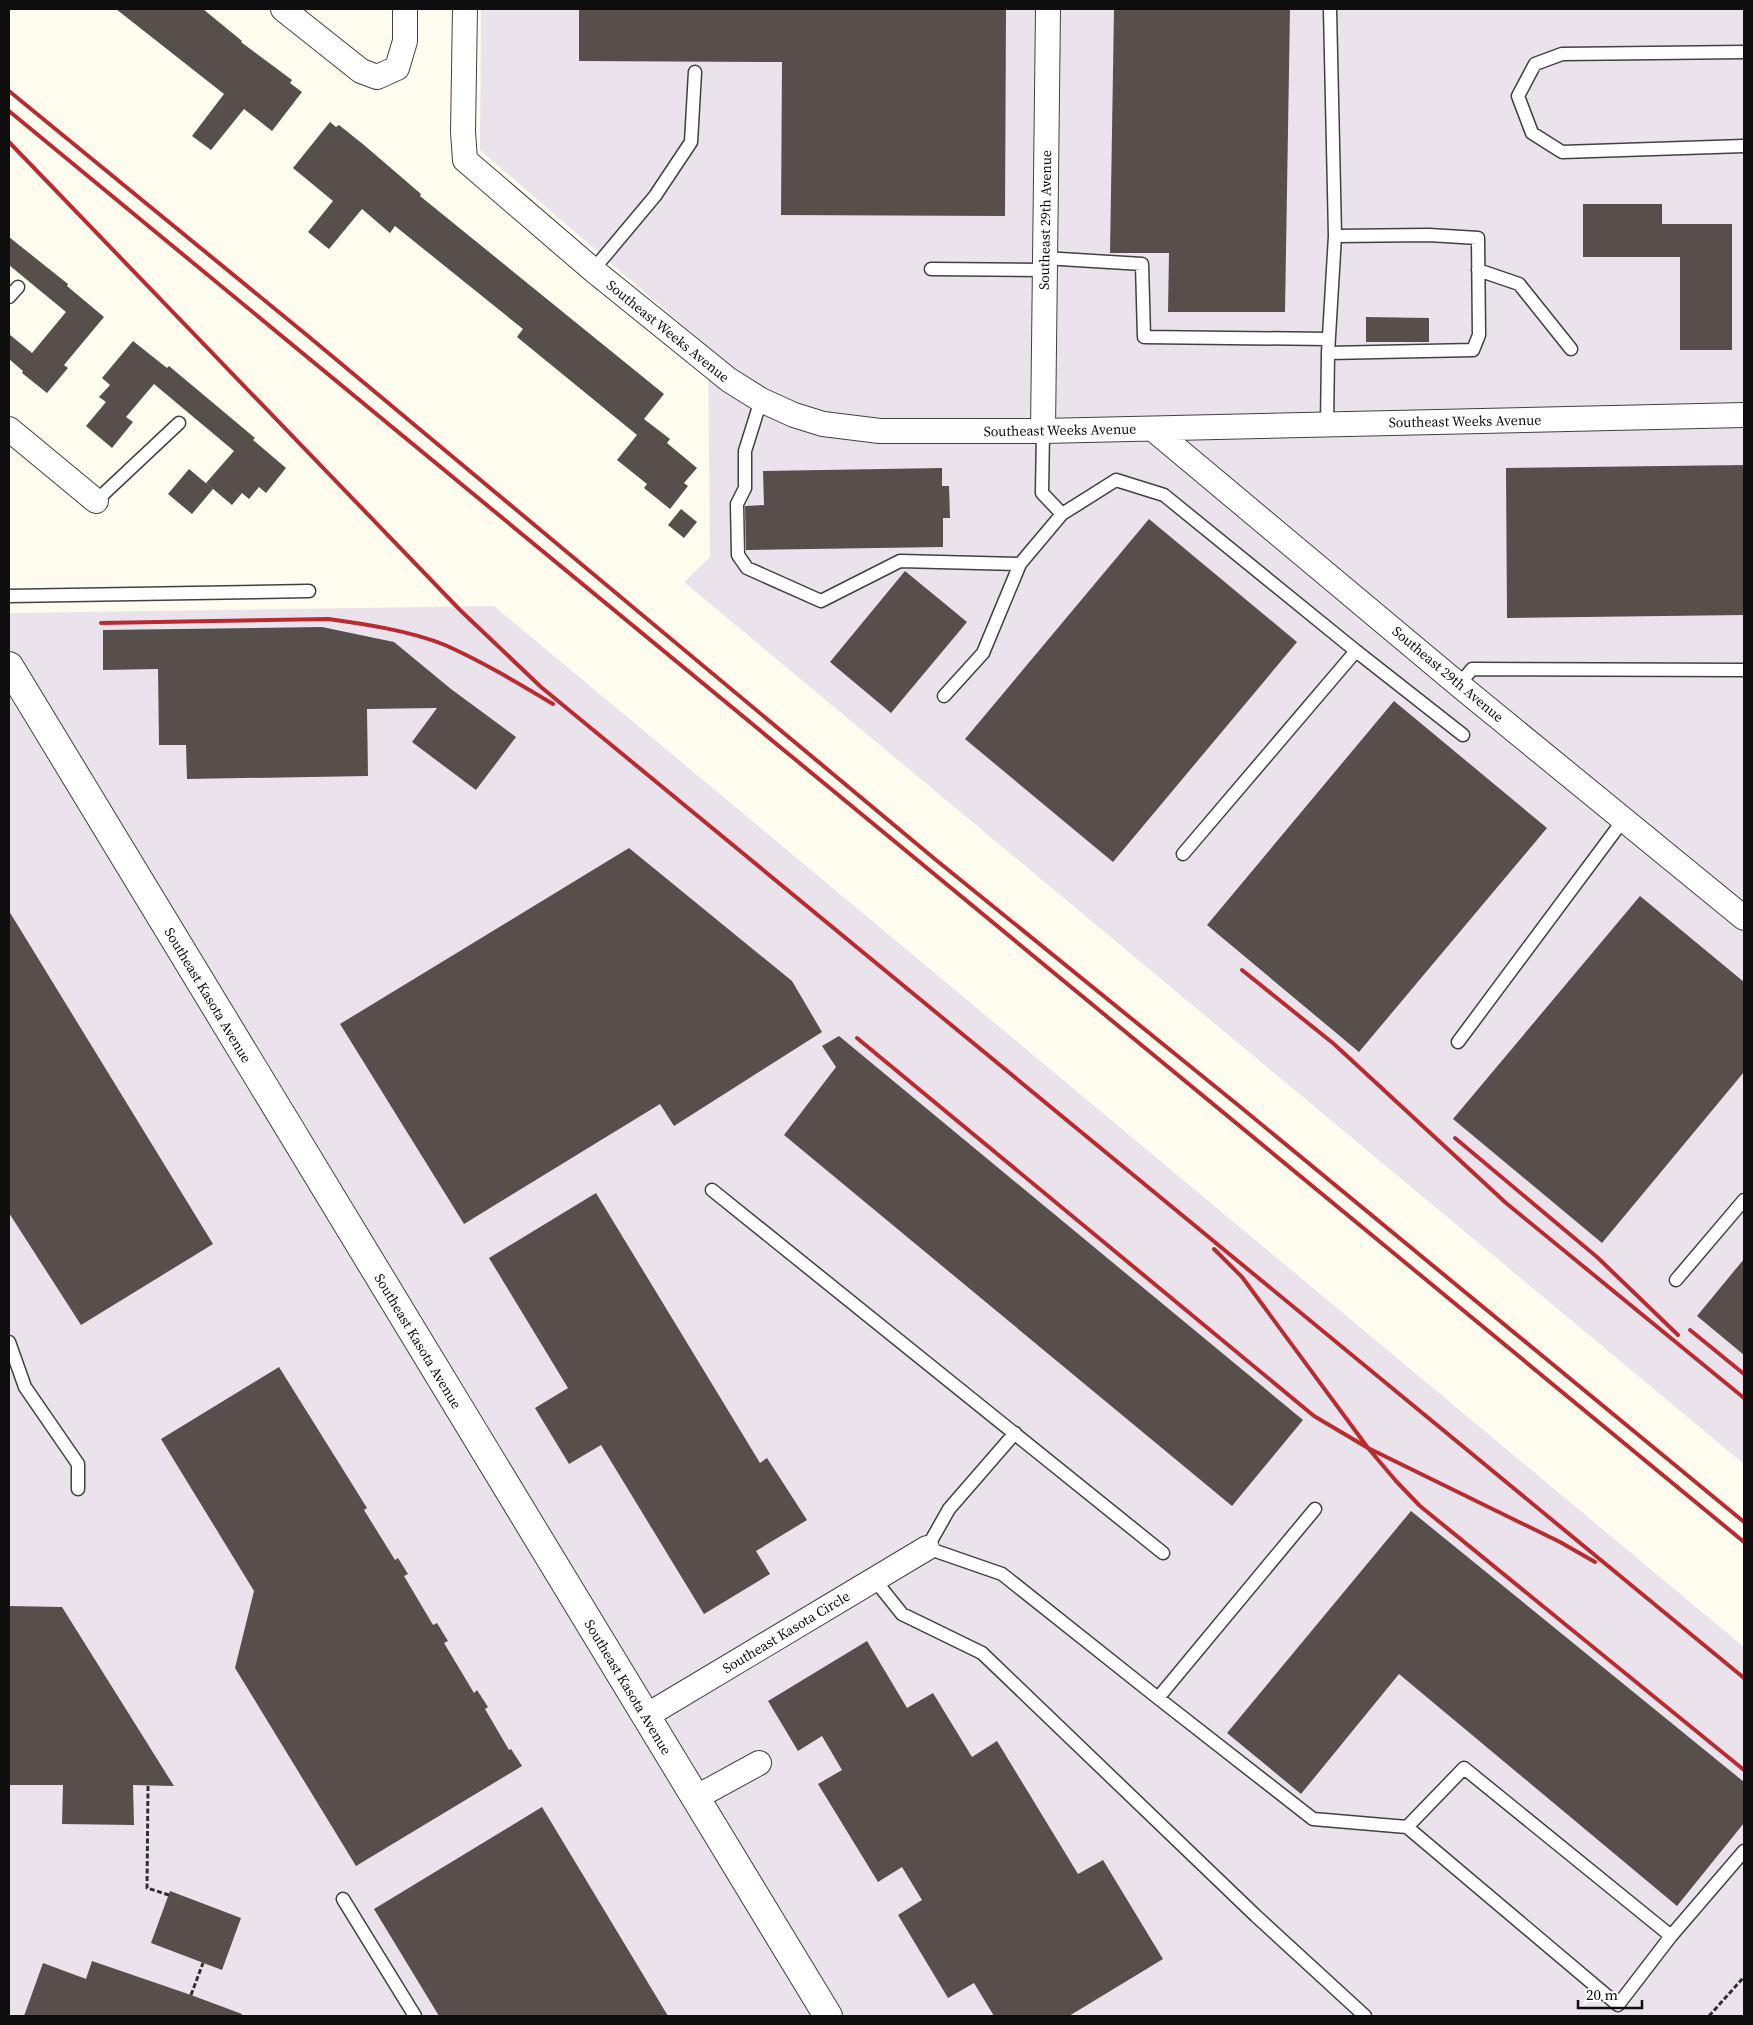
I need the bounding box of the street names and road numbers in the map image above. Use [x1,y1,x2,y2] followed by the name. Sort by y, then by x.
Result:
[1034,150,1056,290] street label: Southeast 29th Avenue
[602,275,734,387] street label: Southeast Weeks Avenue
[1388,410,1542,432] street label: Southeast Weeks Avenue
[983,419,1137,441] street label: Southeast Weeks Avenue
[1388,621,1508,727] street label: Southeast 29th Avenue
[160,924,256,1066] street label: Southeast Kasota Avenue
[370,1270,466,1412] street label: Southeast Kasota Avenue
[718,1586,854,1678] street label: Southeast Kasota Circle
[580,1616,676,1758] street label: Southeast Kasota Avenue

